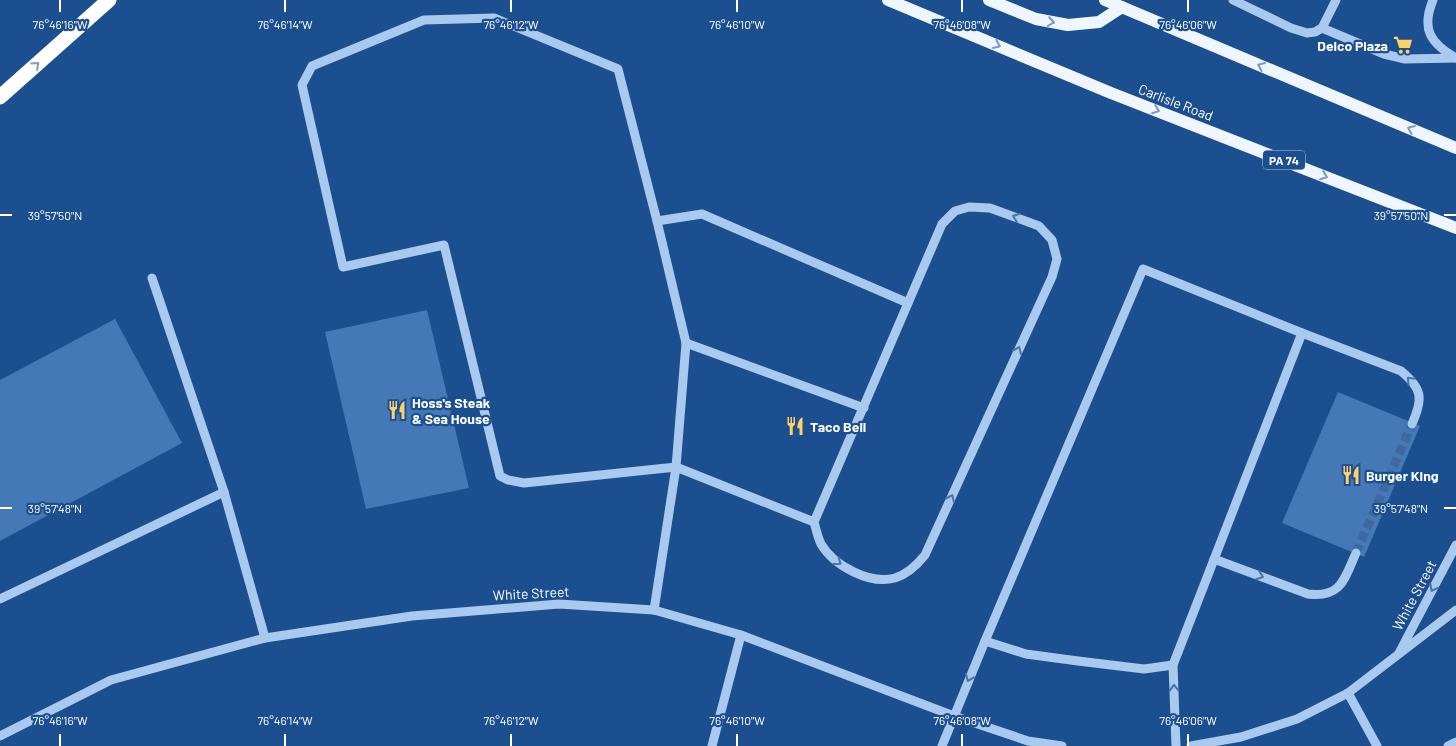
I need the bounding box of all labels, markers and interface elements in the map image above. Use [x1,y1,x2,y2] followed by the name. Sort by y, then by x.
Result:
[1046,16,1055,26] one-way arrow
[33,17,88,31] text: 76°46'16"W
[257,17,313,31] text: 76°46'14"W
[483,17,539,31] text: 76°46'12"W
[709,17,765,31] text: 76°46'10"W
[933,17,991,31] text: 76°46'08"W
[1159,17,1217,31] text: 76°46'06"W
[1392,34,1414,56] supermarket icon: Delco Plaza
[1317,37,1388,54] place label: Delco Plaza
[992,39,1001,50] one-way arrow
[31,62,40,71] one-way arrow
[1257,62,1266,72] one-way arrow
[1136,80,1216,124] street label: Carlisle Road
[1152,105,1160,115] one-way arrow
[1407,125,1416,136] one-way arrow
[1263,150,1305,170] road number: PA 74
[1319,170,1328,180] one-way arrow
[28,208,82,222] text: 39°57'50"N
[1374,208,1428,222] text: 39°57'50"N
[1012,213,1021,223] one-way arrow
[1012,346,1023,355] one-way arrow
[1407,376,1416,385] one-way arrow
[412,394,491,427] place label: Hoss's Steak & Sea House
[386,399,408,421] restaurant icon: Hoss's Steak & Sea House
[784,415,806,437] restaurant icon: Taco Bell
[810,418,866,435] place label: Taco Bell
[1340,464,1362,486] restaurant icon: Burger King
[1366,467,1439,484] place label: Burger King
[945,494,955,503] one-way arrow
[28,501,82,515] text: 39°57'48"N
[1374,501,1428,515] text: 39°57'48"N
[832,556,842,565] one-way arrow
[1388,557,1440,633] street label: White Street
[1255,570,1264,580] one-way arrow
[1429,582,1439,591] one-way arrow
[492,583,570,603] street label: White Street
[965,673,976,682] one-way arrow
[1169,684,1179,692] one-way arrow
[33,713,88,727] text: 76°46'16"W
[257,713,313,727] text: 76°46'14"W
[483,713,539,727] text: 76°46'12"W
[709,713,765,727] text: 76°46'10"W
[933,713,991,727] text: 76°46'08"W
[1159,713,1217,727] text: 76°46'06"W

